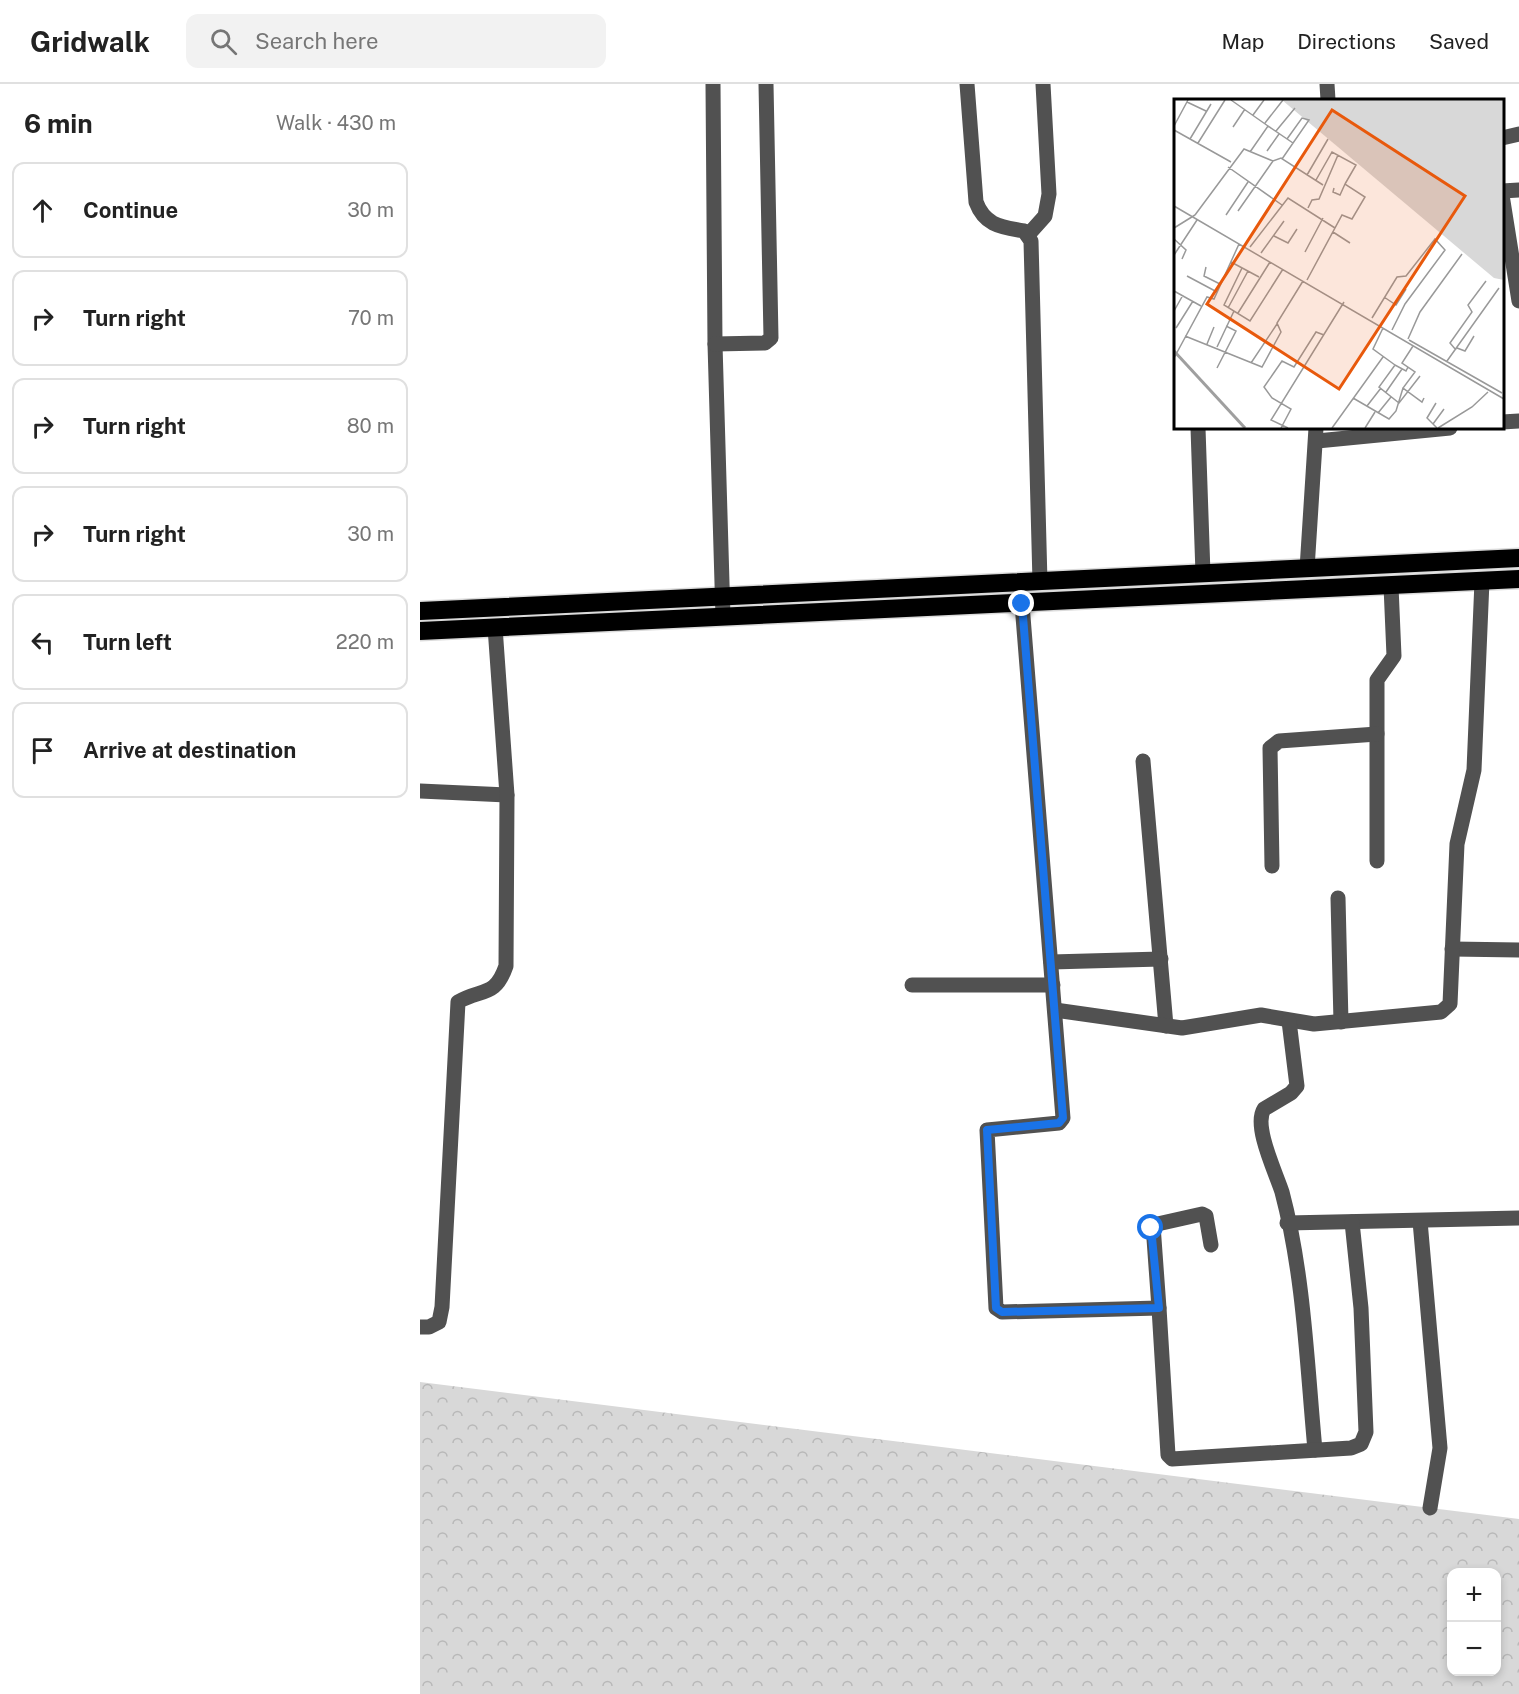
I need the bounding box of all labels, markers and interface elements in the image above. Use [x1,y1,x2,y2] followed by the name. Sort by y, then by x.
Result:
[186,14,606,68] search box
[30,25,150,58] text: Gridwalk
[207,25,240,58] icon: search
[255,28,379,54] text: Search here
[1222,29,1264,54] text: Map
[1297,29,1396,54] text: Directions
[1429,29,1489,54] text: Saved
[1174,99,1504,429] inset map
[24,108,93,139] text: 6 min
[276,111,396,135] text: Walk · 430 m
[26,194,59,227] icon: ahead
[83,197,178,223] text: Continue
[347,198,394,222] text: 30 m
[26,302,59,335] icon: right
[83,305,186,331] text: Turn right
[348,306,394,330] text: 70 m
[26,410,59,443] icon: right
[83,413,186,439] text: Turn right
[347,414,394,438] text: 80 m
[26,518,59,551] icon: right
[83,521,186,547] text: Turn right
[347,522,394,546] text: 30 m
[1008,590,1034,616] route end
[26,626,59,659] icon: left
[83,629,172,655] text: Turn left
[336,630,394,654] text: 220 m
[26,734,59,767] icon: arrive
[83,737,296,763] text: Arrive at destination
[1137,1214,1163,1240] route start
[1447,1568,1501,1676] map controls
[1447,1568,1501,1622] button: +
[1447,1622,1501,1676] button: −

